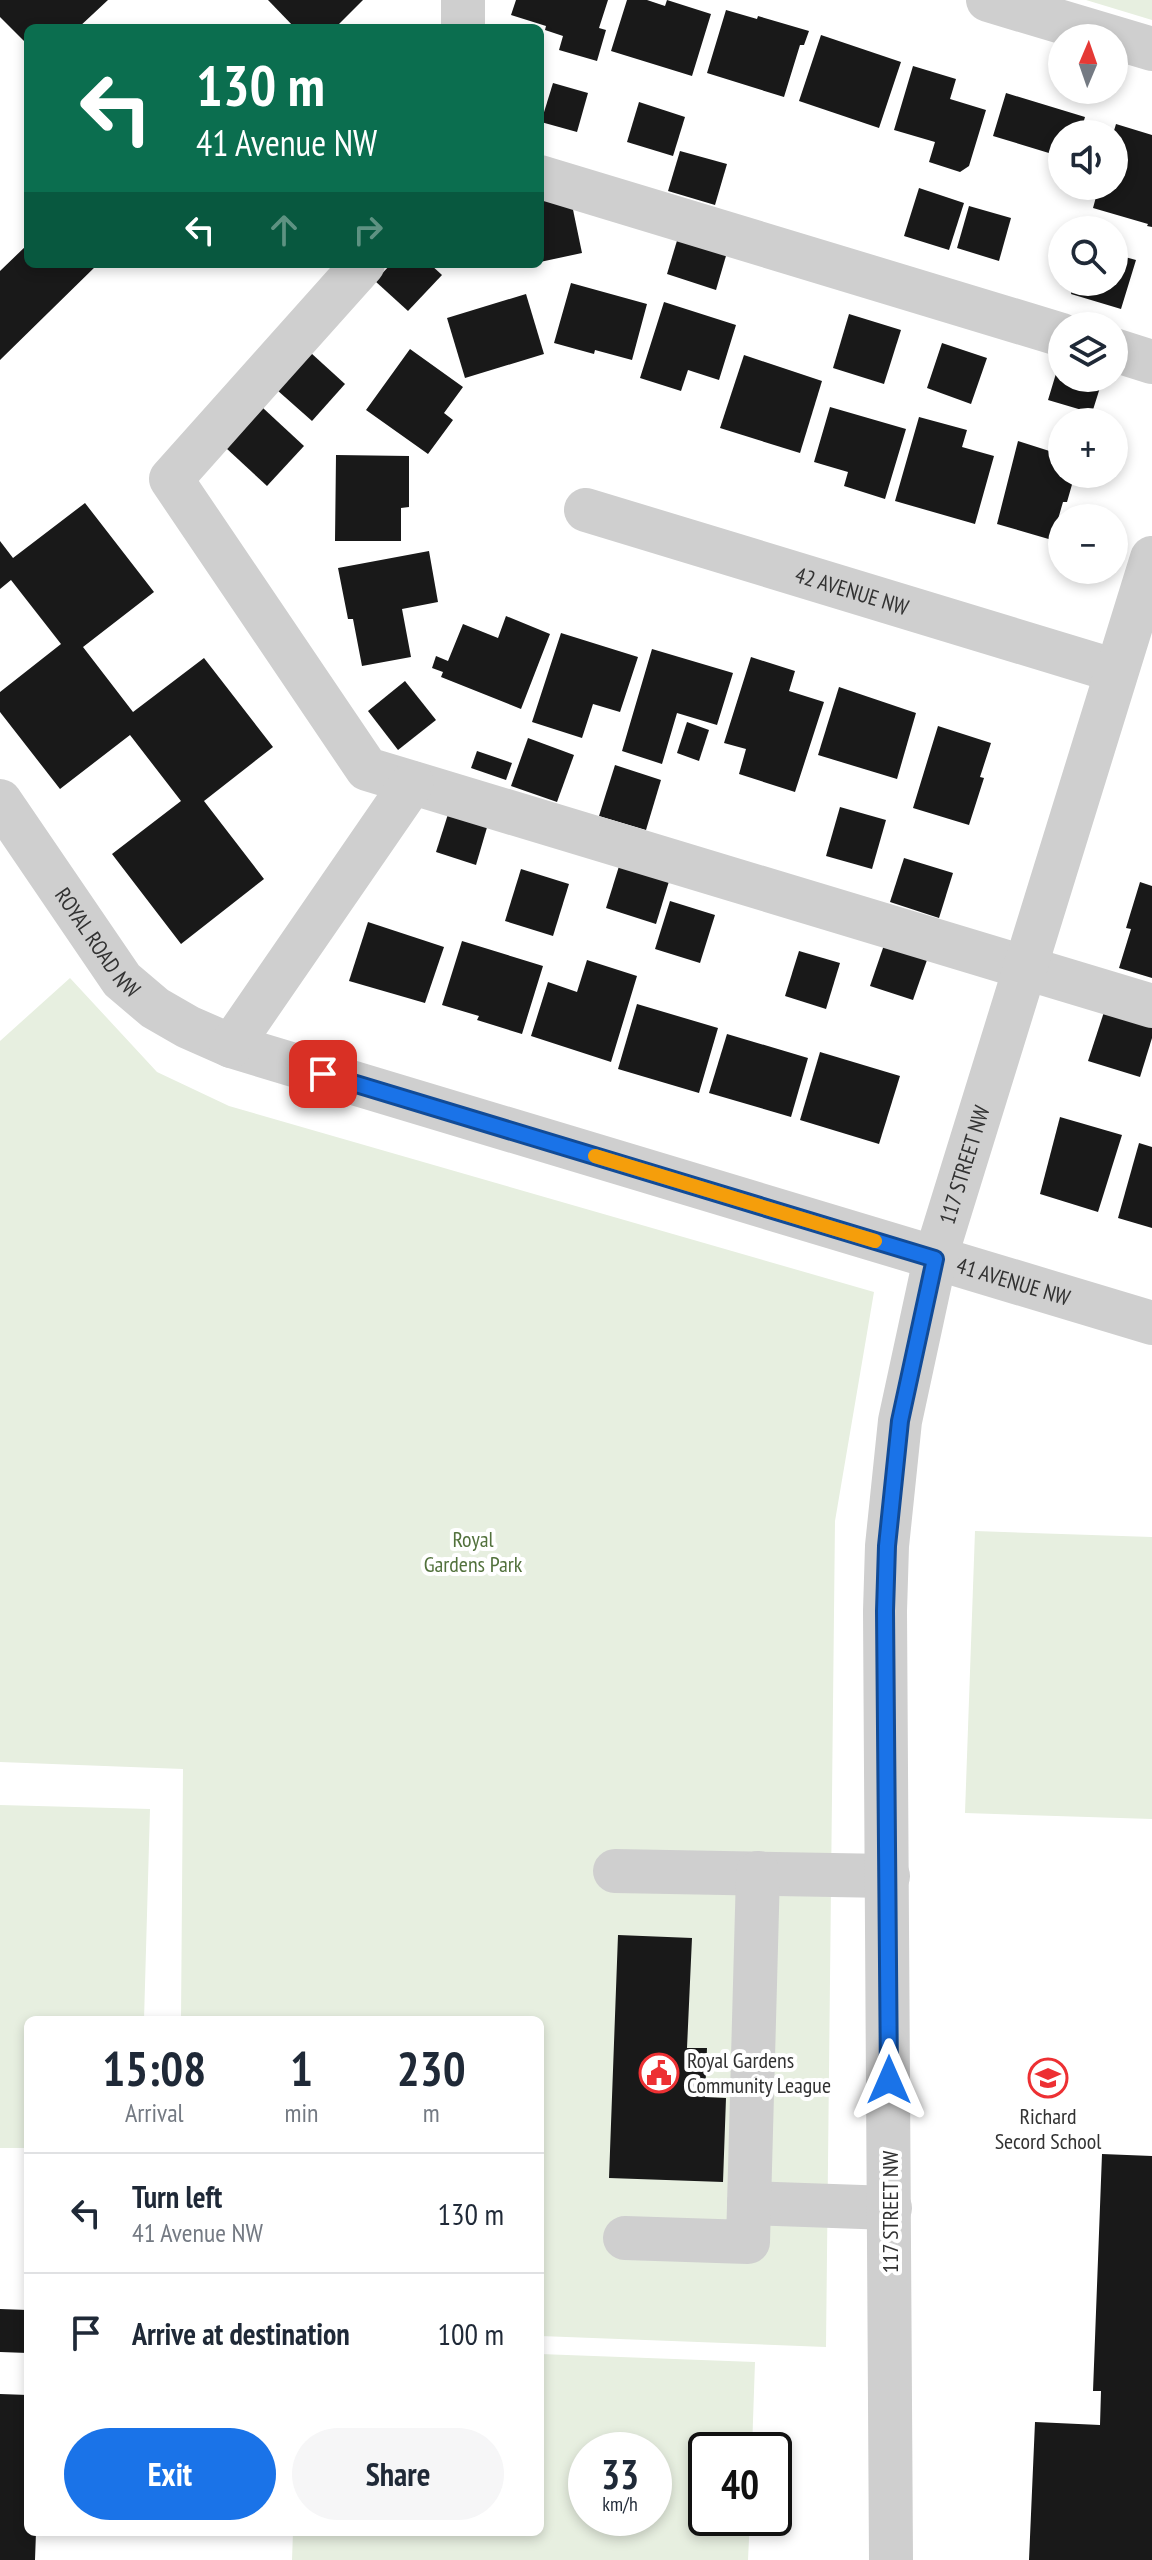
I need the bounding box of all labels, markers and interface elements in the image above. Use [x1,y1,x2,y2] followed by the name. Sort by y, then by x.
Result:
[1048,24,1128,104] north arrow
[1048,24,1128,584] map controls
[196,49,325,121] text: 130 m
[64,56,168,160] icon: left
[196,119,377,166] text: 41 Avenue NW
[1048,120,1128,200] button: sound
[178,208,222,252] icon: left
[262,208,306,252] icon: ahead
[346,208,390,252] icon: right
[1048,216,1128,296] button: search
[1048,312,1128,392] button: layers
[1048,408,1128,488] button: +
[1048,504,1128,584] button: −
[792,560,912,621] street label: 42 AVENUE NW
[49,882,146,1003] street label: ROYAL ROAD NW
[289,1040,357,1108] pin
[301,1052,345,1096] icon: arrive
[933,1102,996,1228] street label: 117 STREET NW
[953,1251,1074,1312] street label: 41 AVENUE NW
[424,1525,523,1578] park label: Royal Gardens Park
[102,2037,206,2099] text: 15:08
[290,2037,313,2099] text: 1
[397,2037,466,2099] text: 230
[847,2038,931,2122] position arrow
[687,2046,831,2099] place label: Royal Gardens Community League
[638,2052,680,2094] public building icon: Royal Gardens Community League
[1027,2057,1069,2099] school or university icon: Richard Secord School
[125,2096,184,2129] text: Arrival
[284,2096,318,2129] text: min
[423,2096,440,2129] text: m
[995,2102,1102,2155] place label: Richard Secord School
[876,2151,904,2273] street label: 117 STREET NW
[132,2177,222,2216] text: Turn left
[64,2191,108,2235] icon: left
[438,2194,504,2233] text: 130 m
[132,2216,263,2249] text: 41 Avenue NW
[64,2311,108,2355] icon: arrive
[132,2314,350,2353] text: Arrive at destination
[438,2314,504,2353] text: 100 m
[64,2428,276,2520] button: Exit
[292,2428,504,2520] button: Share
[688,2432,792,2536] speed limit sign: 40
[601,2448,639,2500] text: 33
[602,2491,638,2517] text: km/h

